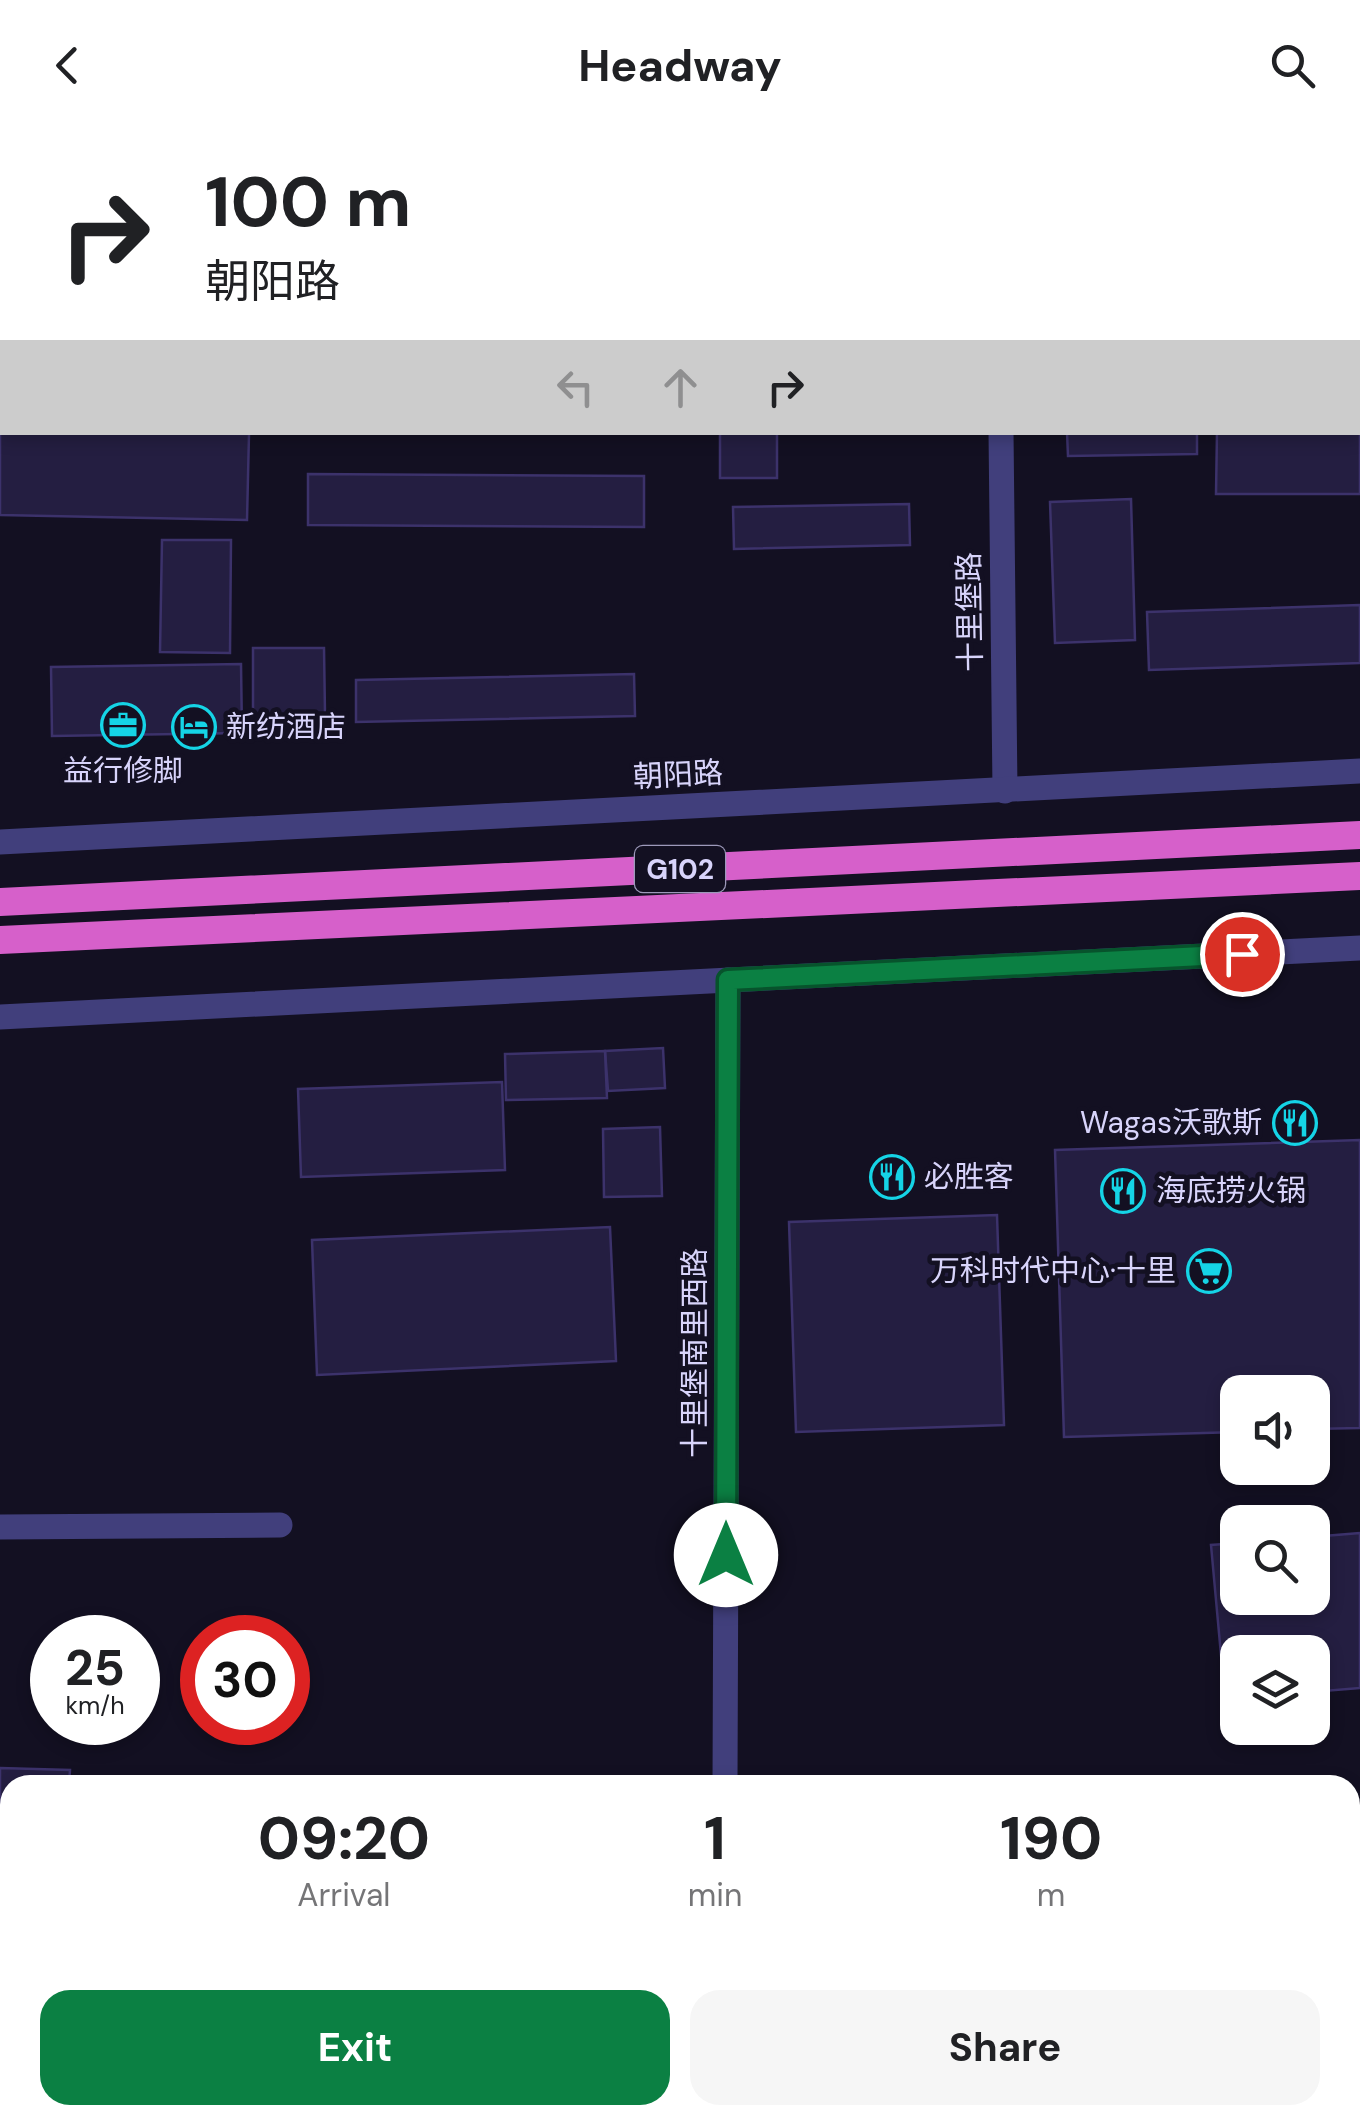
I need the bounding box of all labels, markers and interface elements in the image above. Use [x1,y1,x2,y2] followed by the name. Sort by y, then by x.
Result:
[578,36,782,95] text: Headway
[40,38,95,93] icon: back
[1265,38,1320,93] icon: search
[205,157,411,248] text: 100 m
[40,170,170,300] icon: right
[205,252,340,311] text: 朝阳路
[548,360,603,415] icon: left
[653,360,708,415] icon: ahead
[758,360,813,415] icon: right
[949,552,990,672] street label: 十里堡路
[100,702,146,748] office icon: 益行修脚
[171,704,217,750] hotel icon: 新纺酒店
[226,707,346,746] place label: 新纺酒店
[63,751,183,790] place label: 益行修脚
[632,753,724,796] street label: 朝阳路
[635,846,725,892] road number: G102
[1200,912,1285,997] pin
[1215,927,1270,982] icon: arrive
[1272,1100,1318,1146] restaurant icon: Wagas沃歌斯
[1080,1103,1262,1142] place label: Wagas沃歌斯
[869,1154,915,1200] restaurant icon: 必胜客
[924,1157,1014,1196] place label: 必胜客
[1100,1168,1146,1214] restaurant icon: 海底捞火锅
[1156,1171,1306,1210] place label: 海底捞火锅
[675,1248,714,1458] street label: 十里堡南里西路
[1186,1248,1232,1294] supermarket icon: 万科时代中心·十里
[930,1251,1176,1290] place label: 万科时代中心·十里
[1220,1375,1330,1745] map controls
[1220,1375,1330,1485] button: sound
[674,1503,778,1607] position arrow
[1220,1505,1330,1615] button: search
[180,1615,310,1745] speed limit sign: 30
[65,1635,125,1701] text: 25
[1220,1635,1330,1745] button: layers
[65,1689,125,1722] text: km/h
[258,1799,430,1878] text: 09:20
[704,1799,726,1878] text: 1
[1000,1799,1102,1878] text: 190
[297,1874,390,1916] text: Arrival
[688,1874,742,1916] text: min
[1037,1874,1065,1916] text: m
[40,1990,670,2105] button: Exit
[690,1990,1320,2105] button: Share

